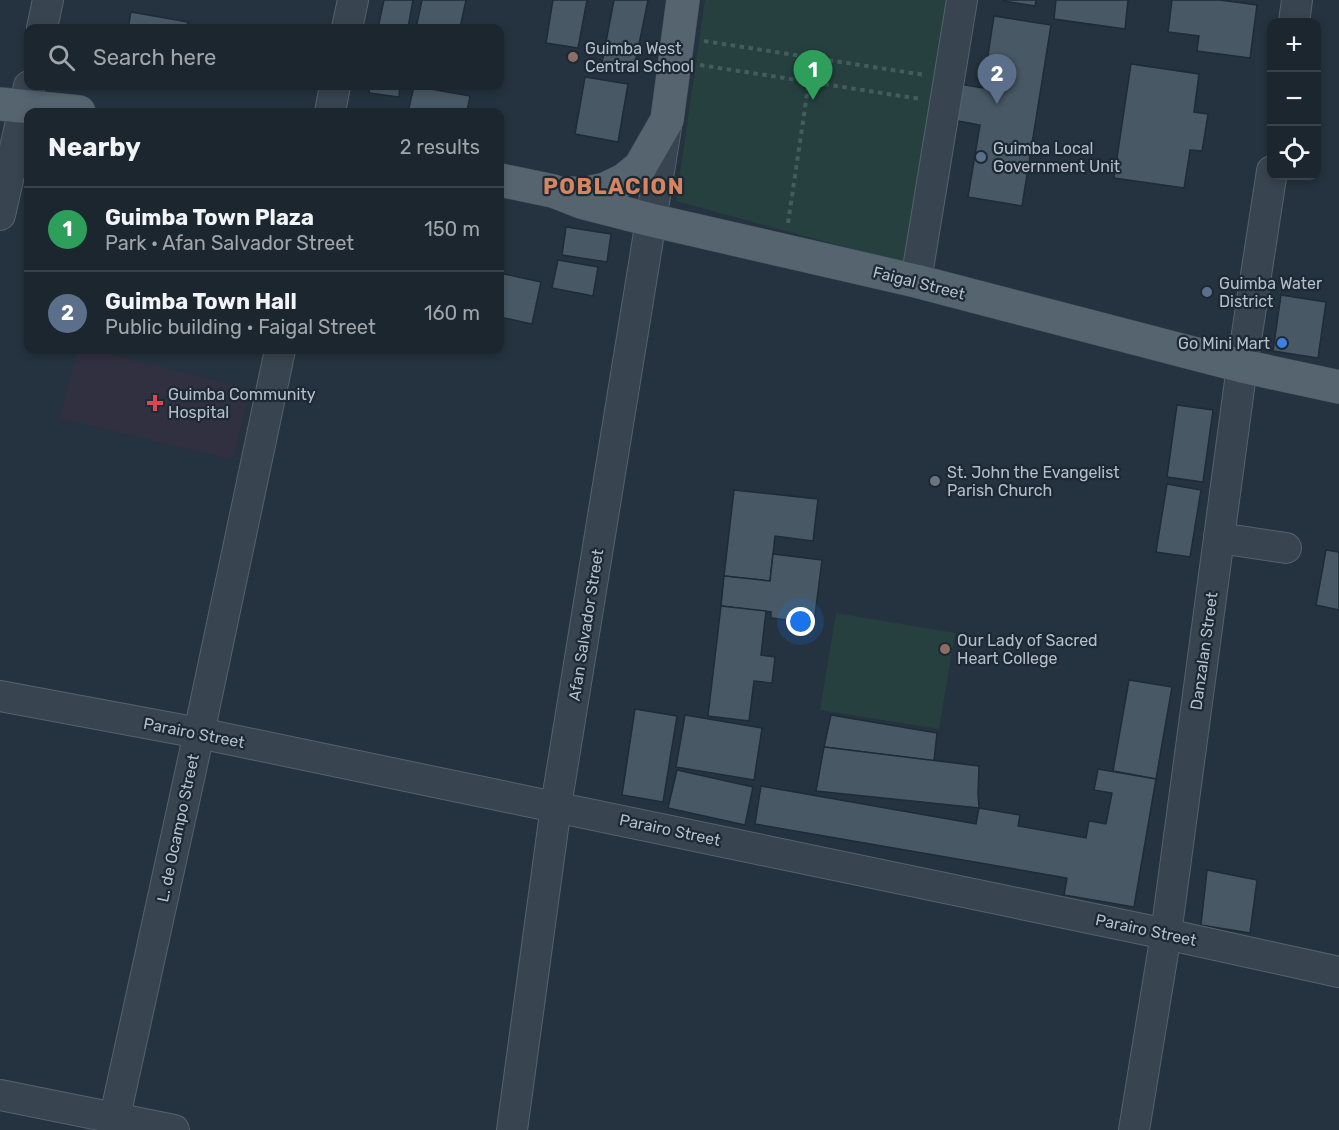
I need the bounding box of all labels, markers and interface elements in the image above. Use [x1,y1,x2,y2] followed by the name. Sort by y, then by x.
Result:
[1267,18,1321,180] map controls
[1267,18,1321,72] button: +
[24,24,504,90] search box
[585,39,694,76] place label: Guimba West Central School
[45,41,78,74] icon: search
[93,44,216,71] text: Search here
[566,50,580,64] marker: Guimba West Central School
[794,51,832,100] pin: 1
[978,54,1016,104] pin: 2
[1267,72,1321,126] button: −
[1267,126,1321,180] button: locate
[48,132,141,163] text: Nearby
[400,135,480,159] text: 2 results
[993,139,1120,176] place label: Guimba Local Government Unit
[974,150,988,164] marker: Guimba Local Government Unit
[543,173,685,200] district label: POBLACION
[105,204,314,231] text: Guimba Town Plaza
[63,217,72,241] text: 1
[424,217,480,241] text: 150 m
[105,231,354,255] text: Park · Afan Salvador Street
[871,262,967,304] street label: Faigal Street
[1219,274,1322,311] place label: Guimba Water District
[1200,285,1214,299] marker: Guimba Water District
[105,288,297,315] text: Guimba Town Hall
[61,301,74,325] text: 2
[424,301,480,325] text: 160 m
[105,315,376,339] text: Public building · Faigal Street
[1178,334,1270,353] place label: Go Mini Mart
[1275,336,1289,350] marker: Go Mini Mart
[168,385,316,422] place label: Guimba Community Hospital
[146,394,164,412] marker: Guimba Community Hospital
[947,463,1120,500] place label: St. John the Evangelist Parish Church
[928,474,942,488] marker: St. John the Evangelist Parish Church
[565,548,607,702] street label: Afan Salvador Street
[1186,591,1222,711] street label: Danzalan Street
[786,607,815,636] your location
[957,631,1098,668] place label: Our Lady of Sacred Heart College
[938,642,952,656] marker: Our Lady of Sacred Heart College
[142,714,246,752] street label: Parairo Street
[153,752,203,904] street label: L. de Ocampo Street
[618,810,722,850] street label: Parairo Street
[1094,910,1198,950] street label: Parairo Street

